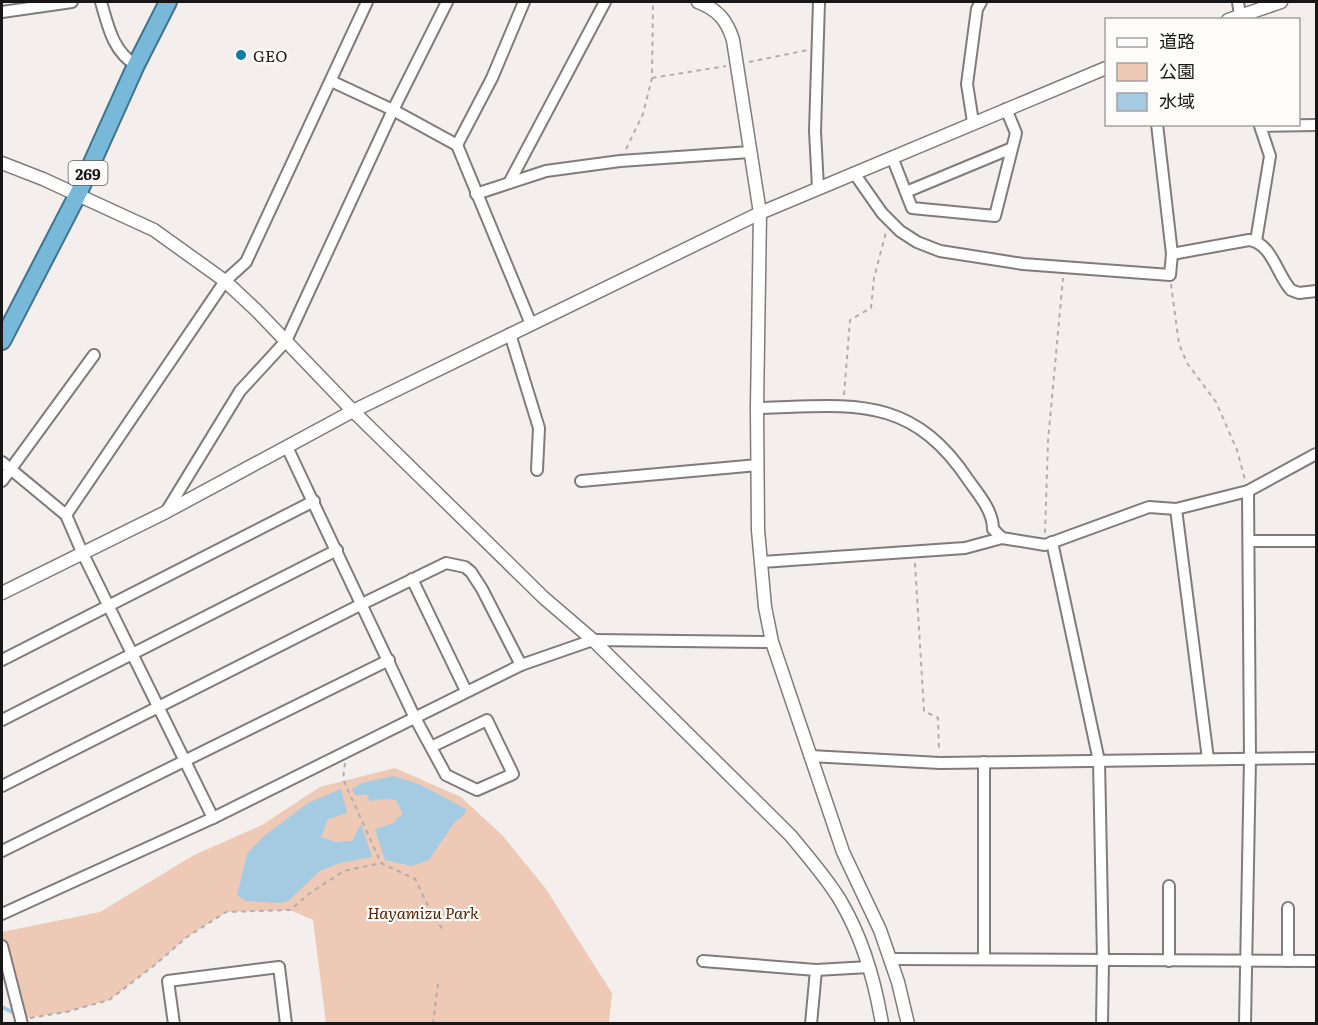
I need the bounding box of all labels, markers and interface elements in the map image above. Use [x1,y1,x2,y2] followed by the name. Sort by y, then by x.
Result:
[1105,18,1300,126] legend
[1159,27,1195,54] text: 道路
[253,43,287,67] place label: GEO
[234,48,248,62] marker: GEO
[1159,57,1195,84] text: 公園
[1159,87,1195,114] text: 水域
[68,161,107,185] road number: 269
[367,900,479,924] park label: Hayamizu Park

